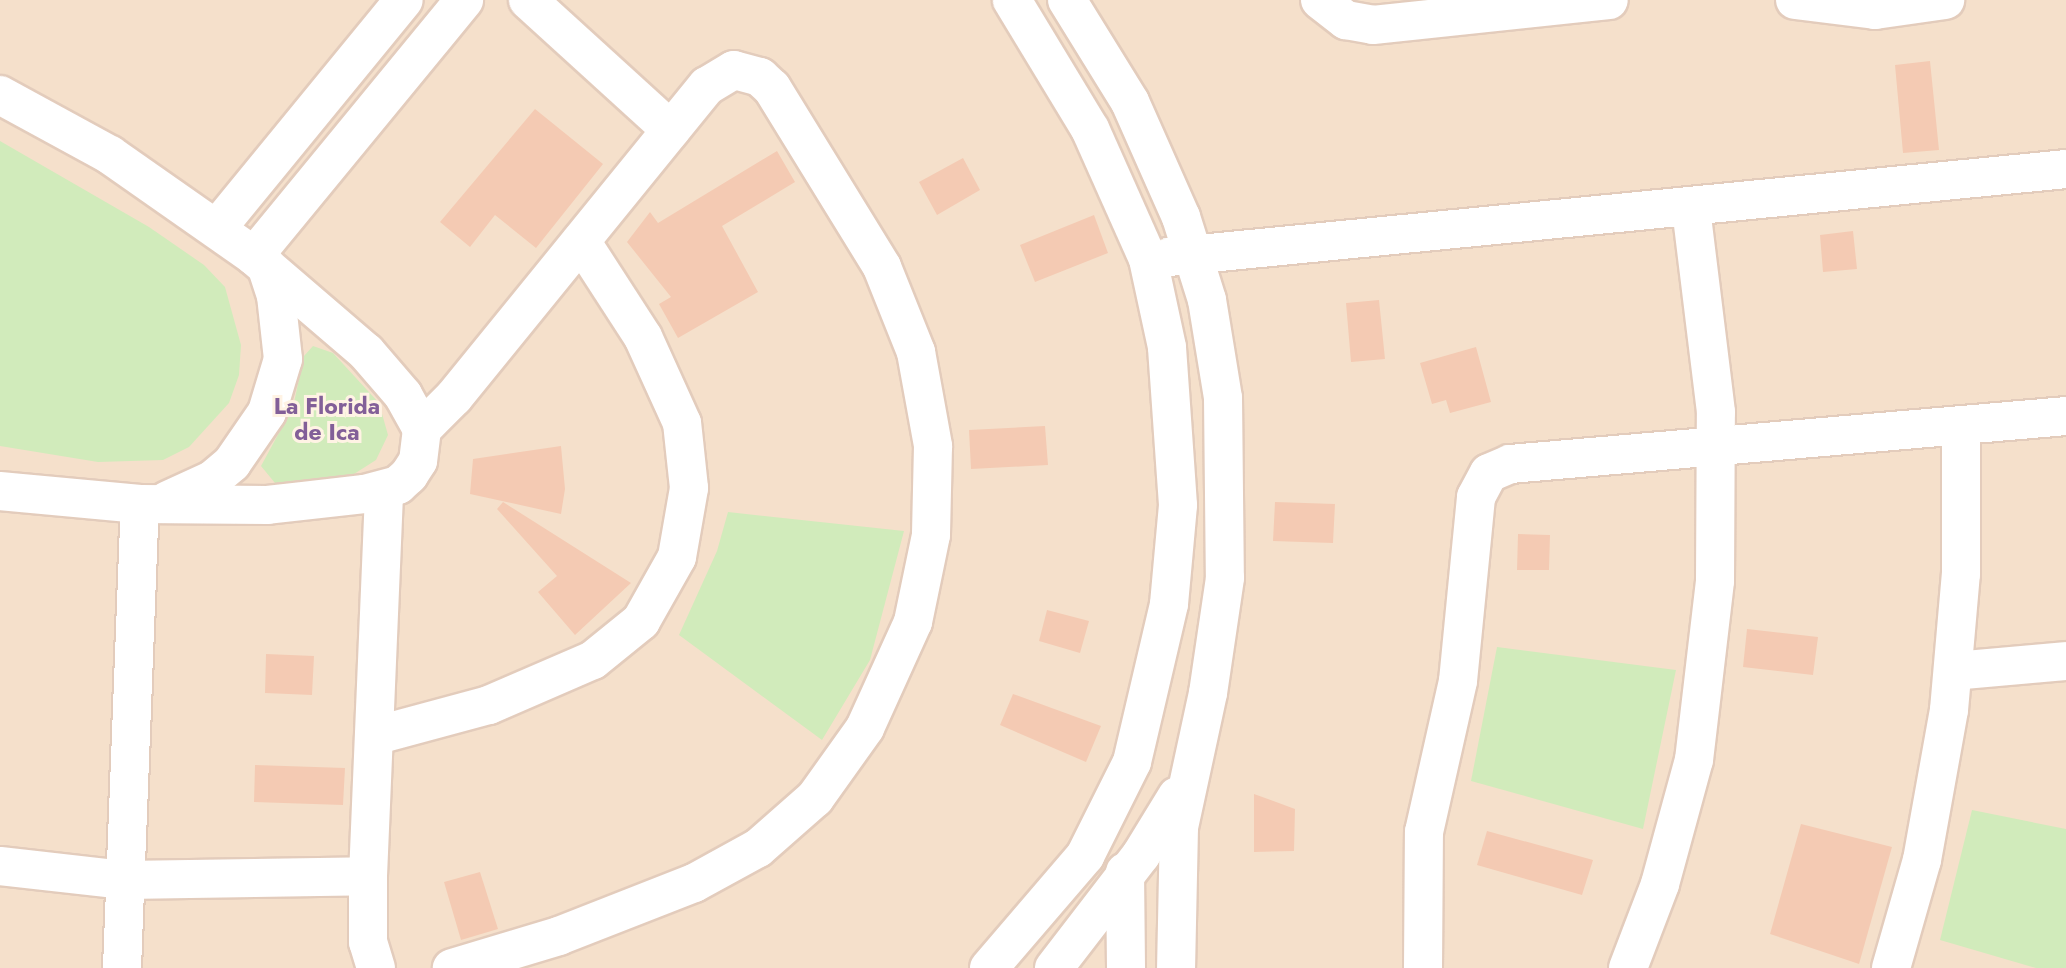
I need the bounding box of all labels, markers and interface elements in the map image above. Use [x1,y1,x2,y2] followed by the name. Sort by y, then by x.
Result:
[274,392,380,446] district label: La Florida de Ica

